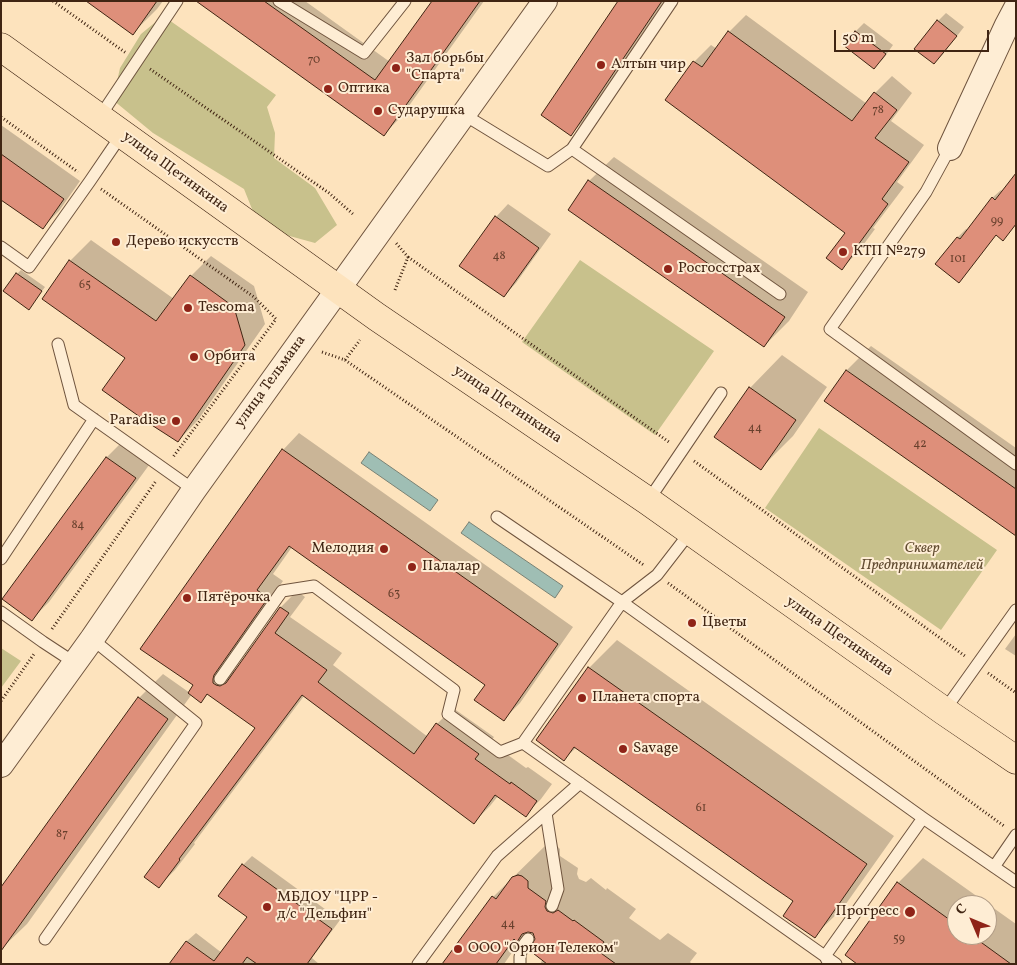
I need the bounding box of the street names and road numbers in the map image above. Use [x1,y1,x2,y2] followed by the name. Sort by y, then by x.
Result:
[118,128,232,218] street label: улица Щетинкина
[231,332,311,432] street label: улица Тельмана
[449,362,565,448] street label: улица Щетинкина
[782,593,896,681] street label: улица Щетинкина

